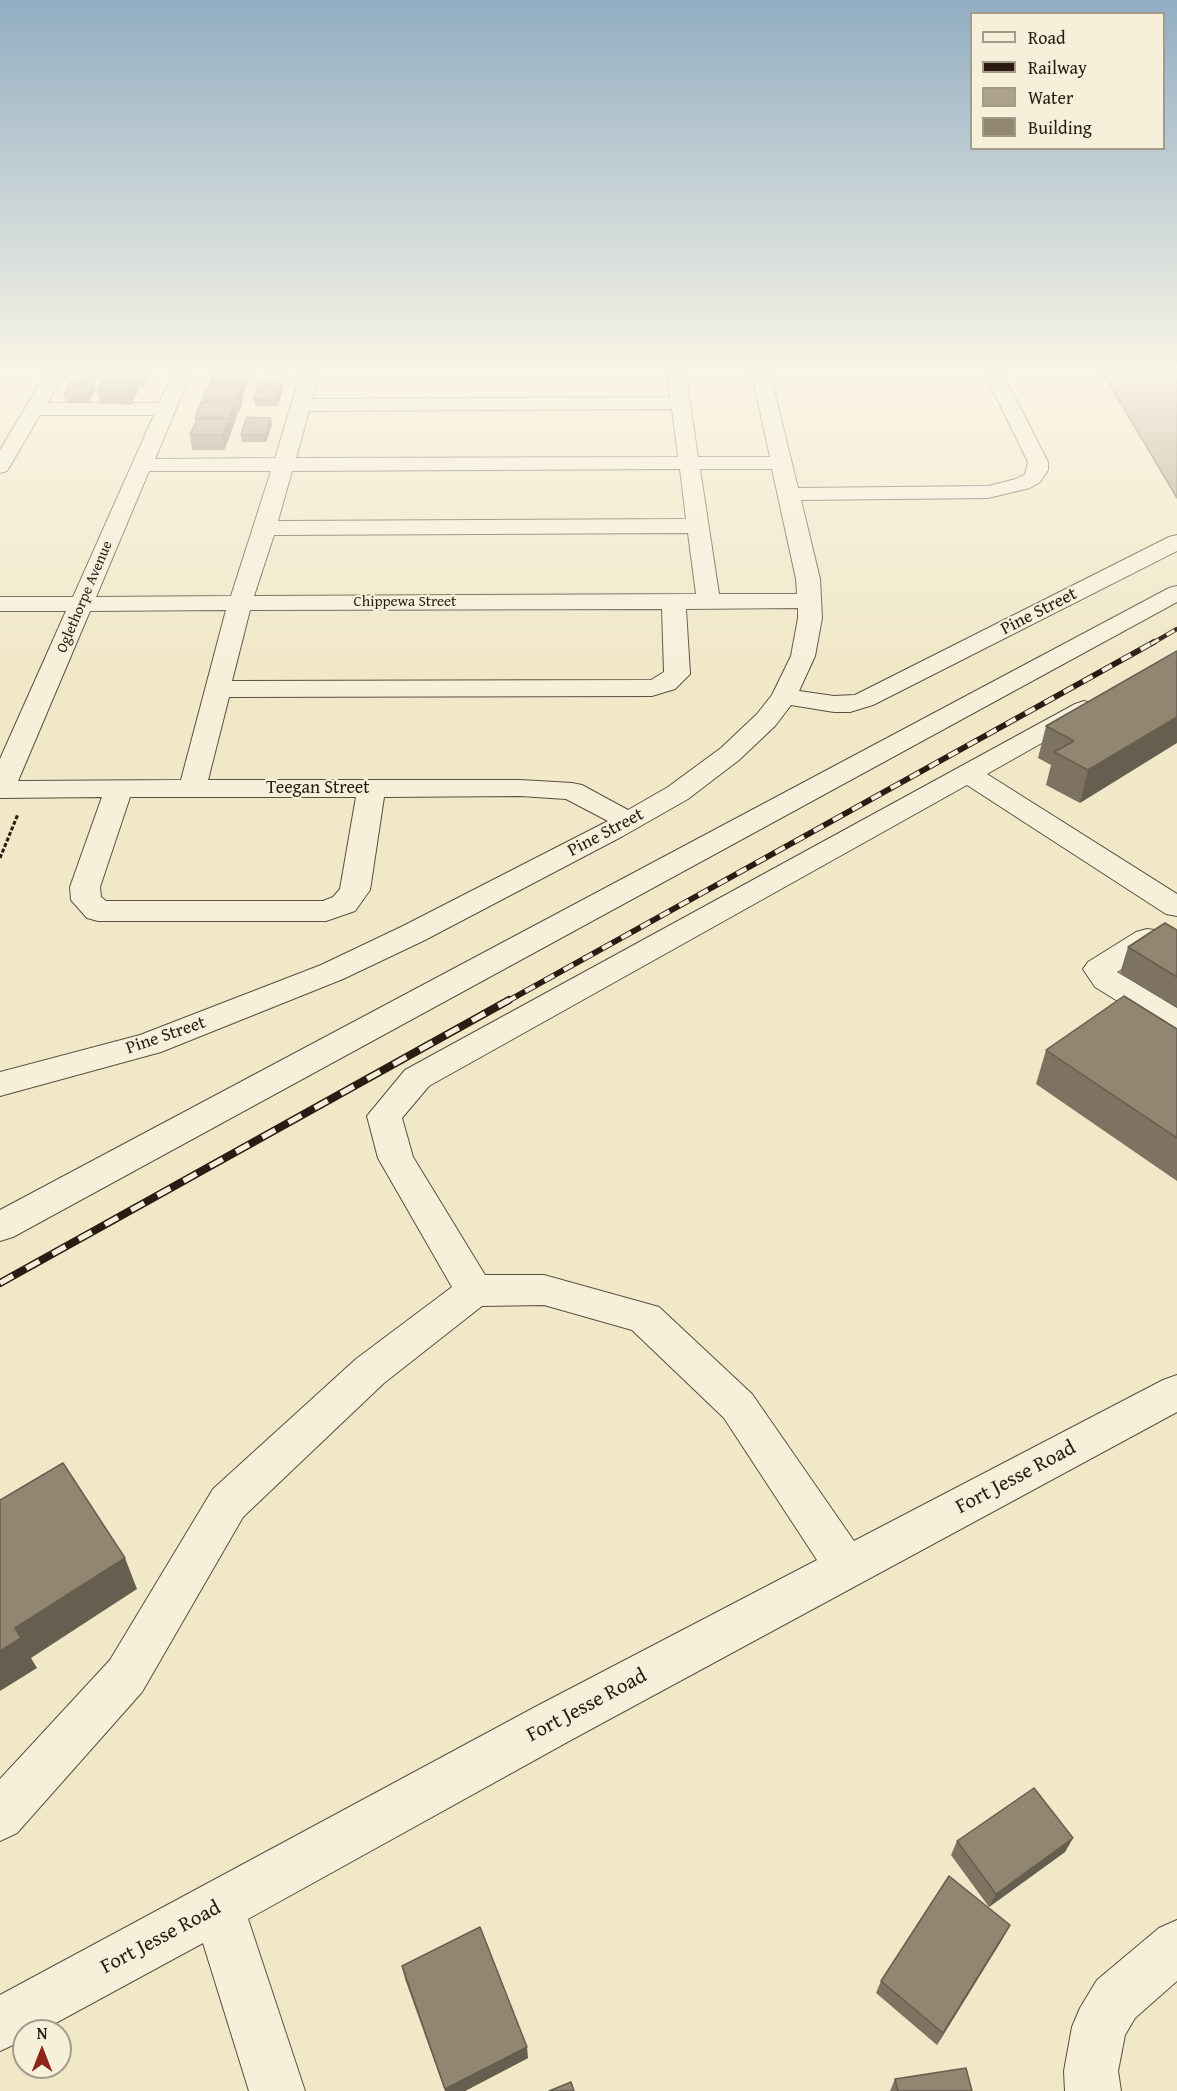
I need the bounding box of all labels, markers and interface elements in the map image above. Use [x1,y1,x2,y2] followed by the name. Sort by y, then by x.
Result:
[970,12,1165,150] legend
[1028,24,1066,51] text: Road
[1028,54,1087,81] text: Railway
[1028,84,1073,111] text: Water
[1028,114,1092,141] text: Building
[53,538,117,656] street label: Oglethorpe Avenue
[997,584,1081,640] street label: Pine Street
[354,593,456,611] street label: Chippewa Street
[266,777,370,799] street label: Teegan Street
[564,804,648,862] street label: Pine Street
[123,1012,209,1060] street label: Pine Street
[952,1436,1080,1520] street label: Fort Jesse Road
[523,1664,651,1748] street label: Fort Jesse Road
[97,1896,225,1980] street label: Fort Jesse Road
[12,2019,72,2079] north arrow
[37,2021,47,2045] text: N

